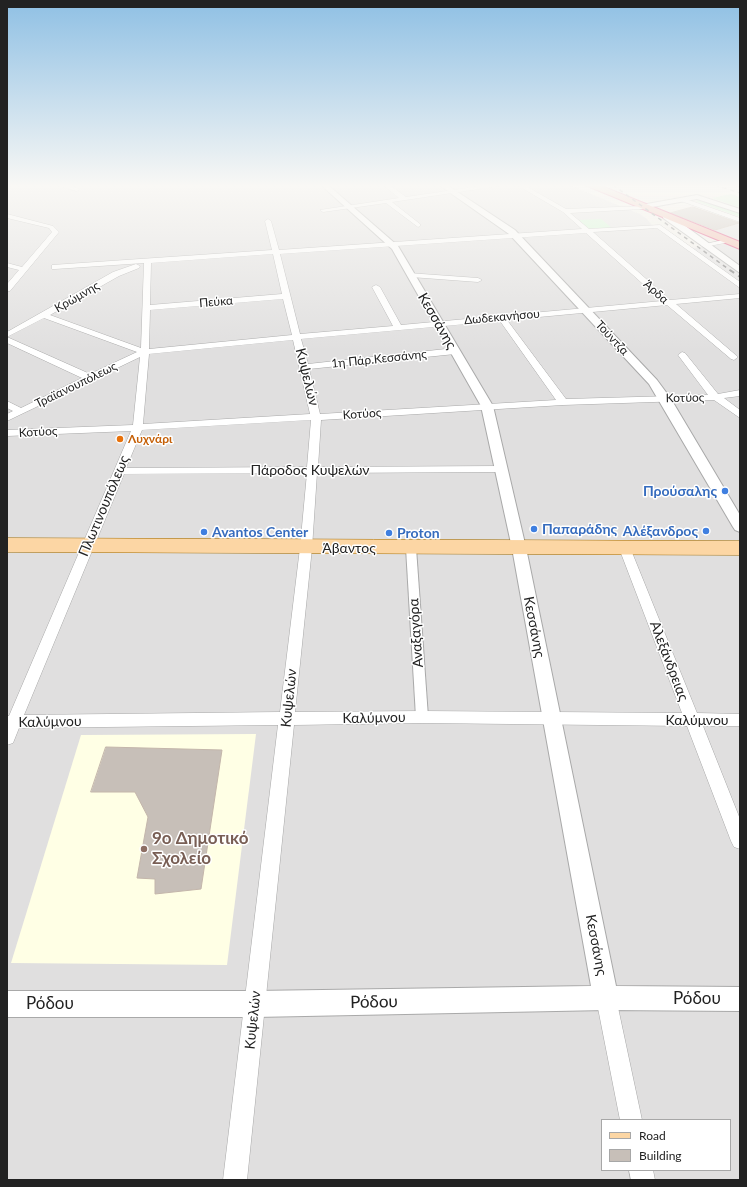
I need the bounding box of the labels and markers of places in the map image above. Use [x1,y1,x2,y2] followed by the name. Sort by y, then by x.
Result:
[128,432,172,446] place label: Λυχνάρι
[115,434,125,444] marker: Λυχνάρι
[643,483,717,499] place label: Προύσαλης
[720,486,730,496] marker: Προύσαλης
[542,521,617,537] place label: Παπαράδης
[623,523,698,539] place label: Αλέξανδρος
[212,524,308,540] place label: Avantos Center
[529,524,539,534] marker: Παπαράδης
[397,525,440,541] place label: Proton
[701,526,711,536] marker: Αλέξανδρος
[199,527,209,537] marker: Avantos Center
[384,528,394,538] marker: Proton
[152,829,249,869] place label: 9ο Δημοτικό Σχολείο
[139,844,149,854] marker: 9ο Δημοτικό Σχολείο

